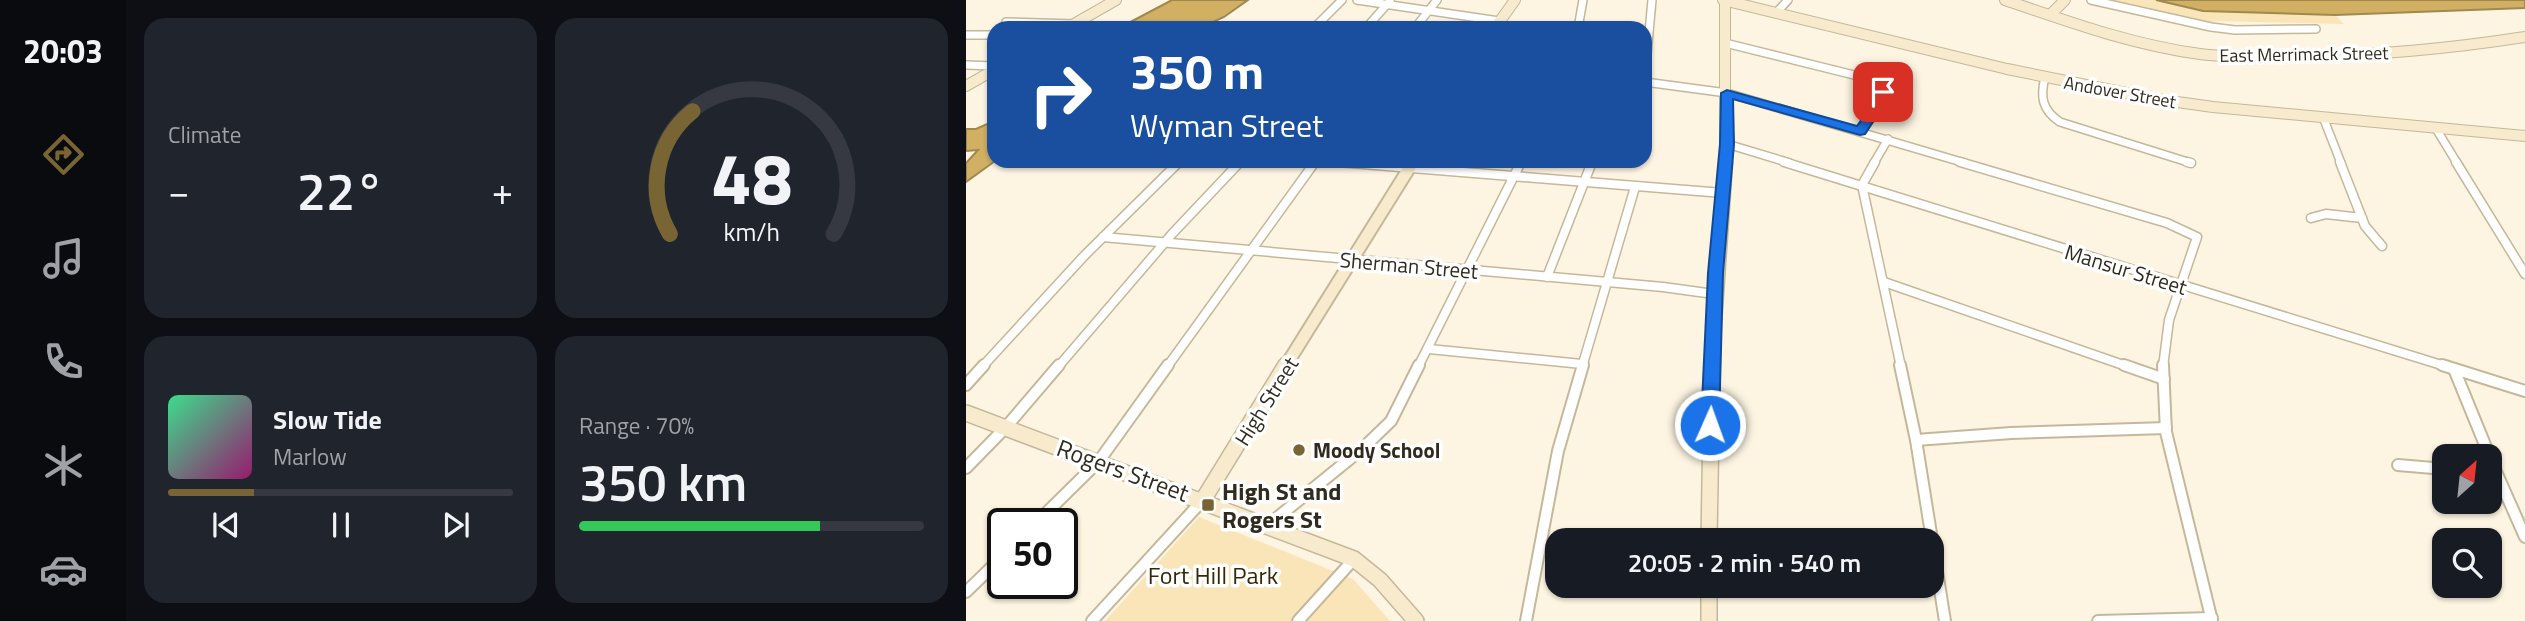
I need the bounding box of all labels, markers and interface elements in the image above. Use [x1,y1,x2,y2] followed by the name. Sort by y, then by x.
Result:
[23,27,103,75] text: 20:03
[1130,33,1264,108] text: 350 m
[2219,39,2389,69] street label: East Merrimack Street
[1015,49,1106,140] icon: right
[1853,62,1913,122] pin
[2062,69,2179,115] street label: Andover Street
[1864,73,1902,111] icon: arrive
[1130,101,1323,149] text: Wyman Street
[168,117,241,152] text: Climate
[711,122,792,232] text: 48
[39,130,88,179] icon: directions
[297,151,384,230] text: 22°
[168,162,189,220] text: −
[492,162,513,220] text: +
[723,213,780,251] text: km/h
[39,234,88,283] icon: music
[2061,235,2192,303] street label: Mansur Street
[1339,243,1480,287] street label: Sherman Street
[39,337,88,386] icon: phone
[1226,350,1306,452] street label: High Street
[1673,388,1747,462] position arrow
[273,400,382,439] text: Slow Tide
[579,408,694,443] text: Range · 70%
[1052,429,1195,511] street label: Rogers Street
[1313,434,1440,466] place label: Moody School
[273,439,347,474] text: Marlow
[39,441,88,490] icon: climate
[579,442,747,521] text: 350 km
[1291,442,1307,458] marker: Moody School
[2432,444,2502,514] north arrow
[2432,444,2502,598] map controls
[1222,473,1341,537] place label: High St and Rogers St
[1200,497,1216,513] marker: High St and Rogers St
[207,506,245,544] icon: previous
[322,506,360,544] icon: pause
[437,506,475,544] icon: next
[987,508,1078,599] speed limit sign: 50
[2432,528,2502,598] button: search
[1628,543,1861,582] text: 20:05 · 2 min · 540 m
[39,545,88,594] icon: car
[1148,557,1279,593] park label: Fort Hill Park

